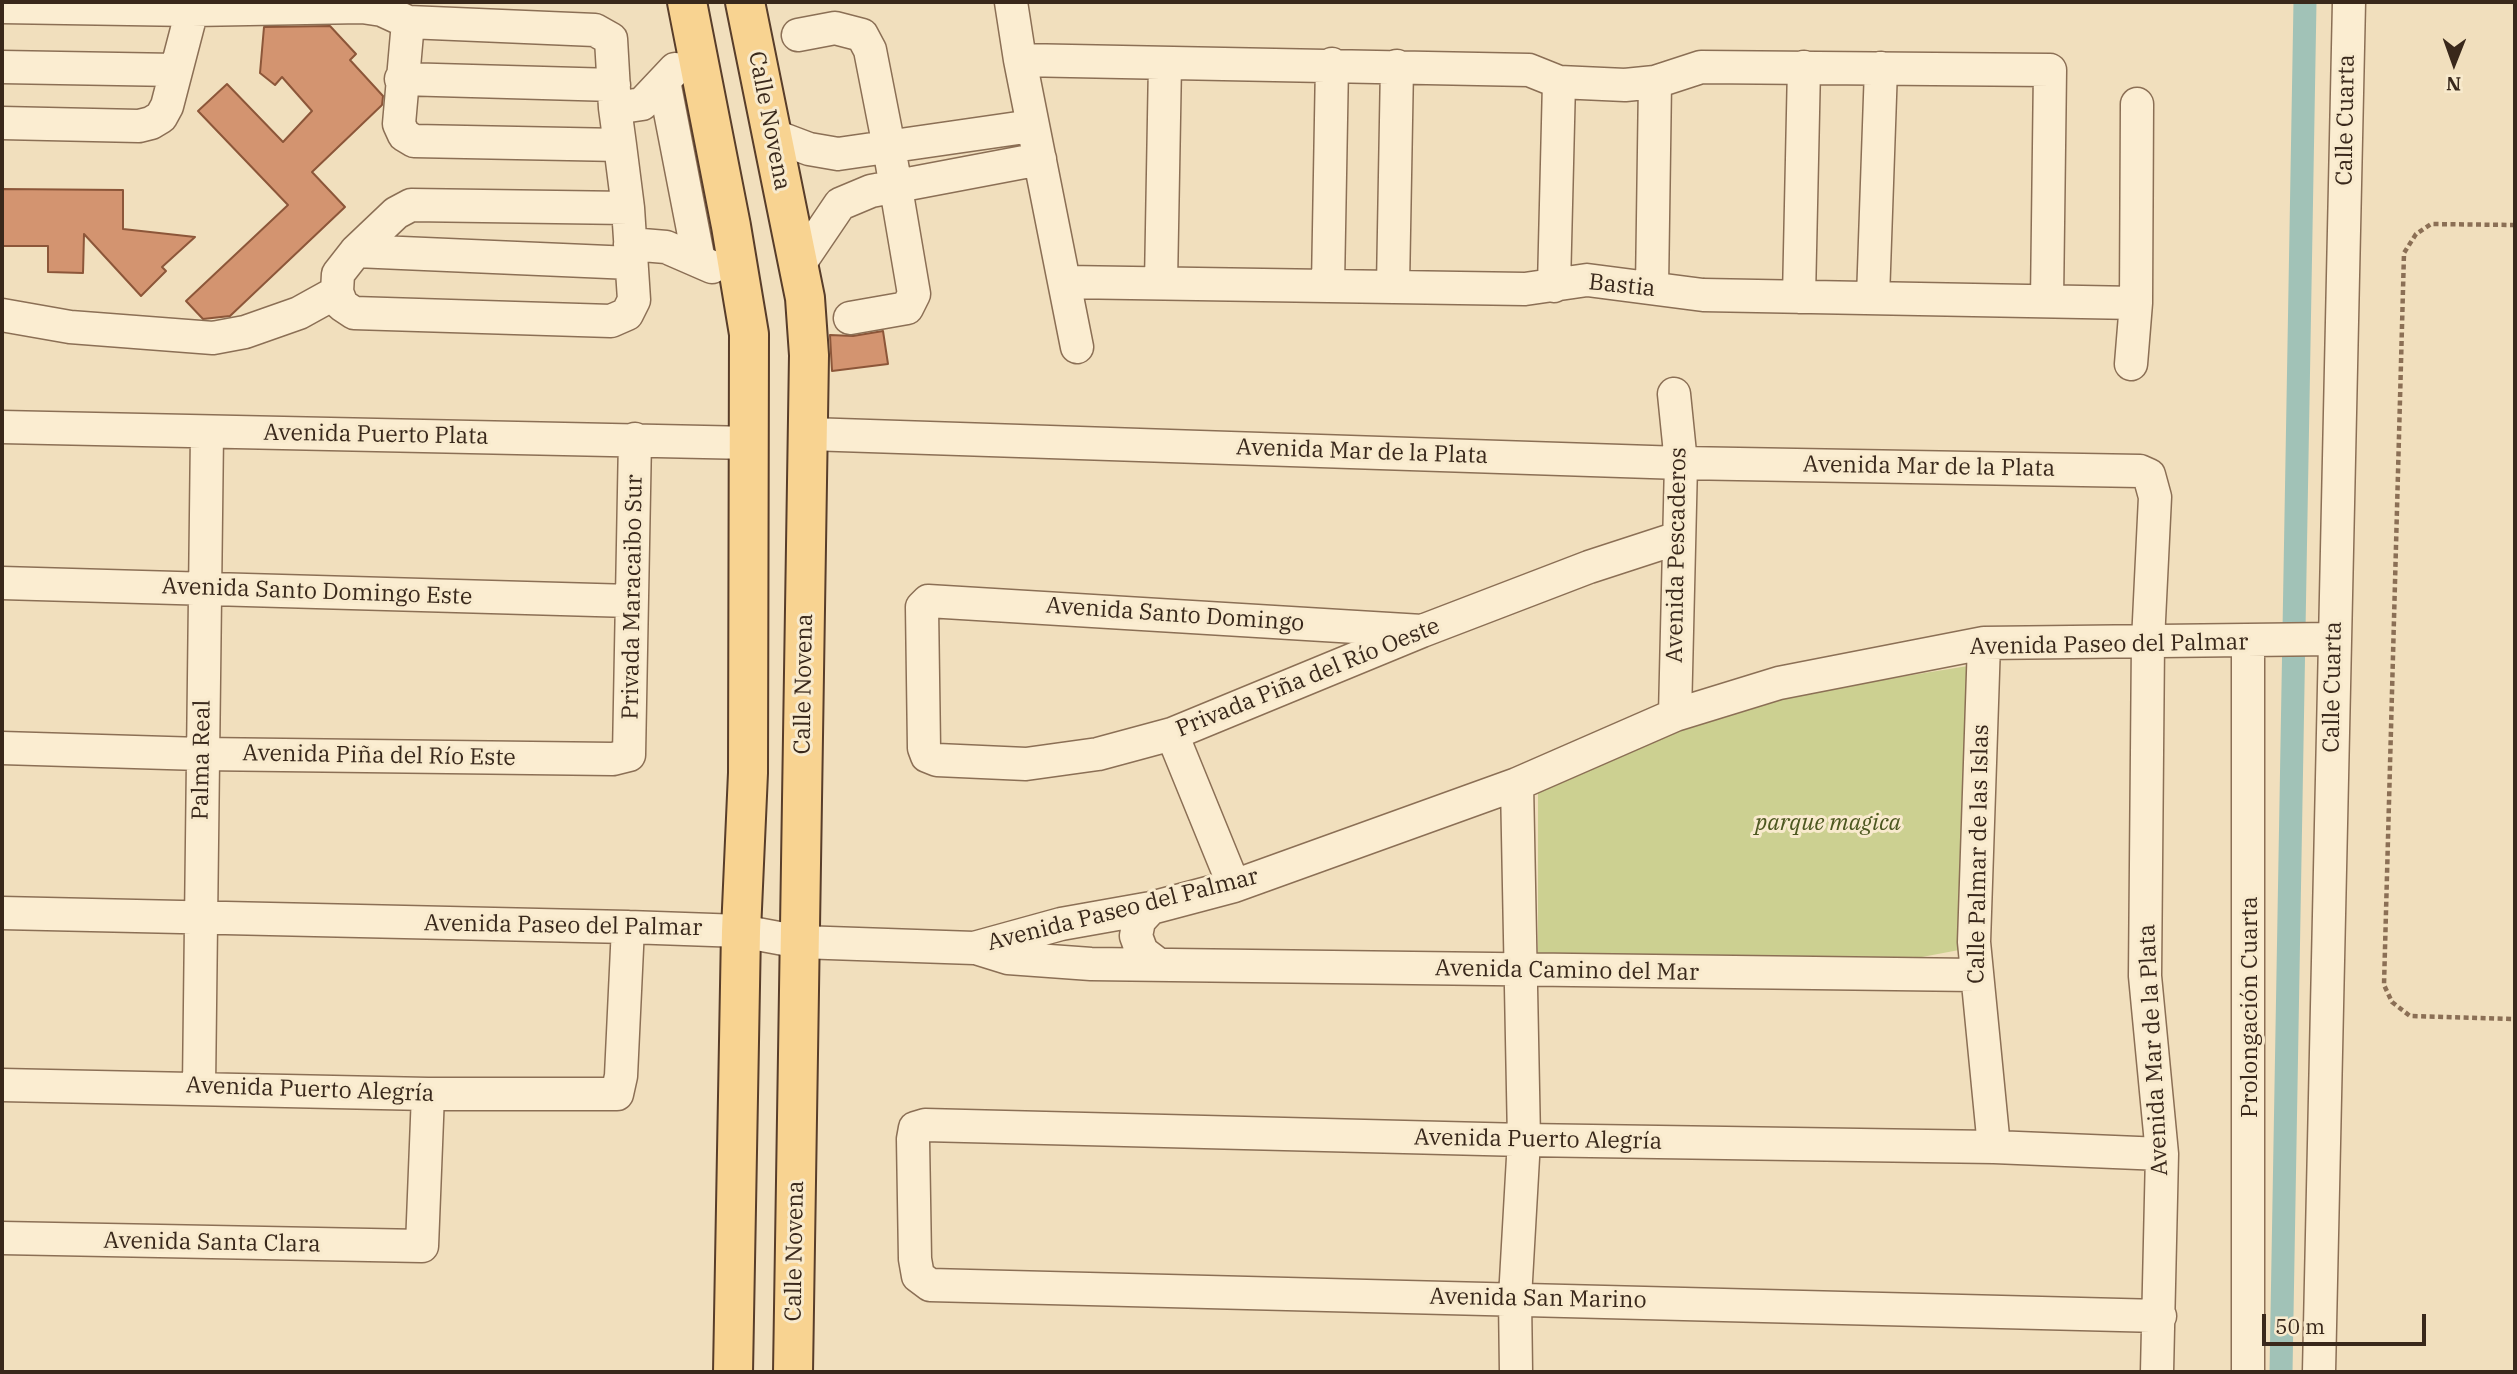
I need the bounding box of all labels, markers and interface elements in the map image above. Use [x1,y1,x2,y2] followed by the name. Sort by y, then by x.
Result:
[2419,28,2489,98] north arrow
[742,49,796,193] street label: Calle Novena
[2331,54,2361,186] street label: Calle Cuarta
[2446,72,2461,96] text: N
[1587,269,1657,303] street label: Bastia
[263,419,489,451] street label: Avenida Puerto Plata
[1235,434,1489,470] street label: Avenida Mar de la Plata
[1661,447,1693,663] street label: Avenida Pescaderos
[1803,451,2055,483] street label: Avenida Mar de la Plata
[617,474,649,720] street label: Privada Maracaibo Sur
[161,573,473,611] street label: Avenida Santo Domingo Este
[1045,592,1305,638] street label: Avenida Santo Domingo
[1172,612,1444,744] street label: Privada Piña del Río Oeste
[789,613,819,755] street label: Calle Novena
[2318,621,2348,753] street label: Calle Cuarta
[1970,629,2248,661] street label: Avenida Paseo del Palmar
[187,700,217,820] street label: Palma Real
[1963,724,1995,984] street label: Calle Palmar de las Islas
[242,740,516,772] street label: Avenida Piña del Río Este
[1755,809,1901,837] park label: parque magica
[985,863,1261,957] street label: Avenida Paseo del Palmar
[2236,896,2264,1118] street label: Prolongación Cuarta
[424,910,702,942] street label: Avenida Paseo del Palmar
[2134,923,2174,1177] street label: Avenida Mar de la Plata
[1435,955,1699,987] street label: Avenida Camino del Mar
[185,1072,435,1108] street label: Avenida Puerto Alegría
[1414,1124,1662,1156] street label: Avenida Puerto Alegría
[780,1180,810,1322] street label: Calle Novena
[103,1227,321,1259] street label: Avenida Santa Clara
[1429,1283,1647,1315] street label: Avenida San Marino
[2265,1300,2430,1344] scale bar
[2275,1312,2325,1340] text: 50 m

